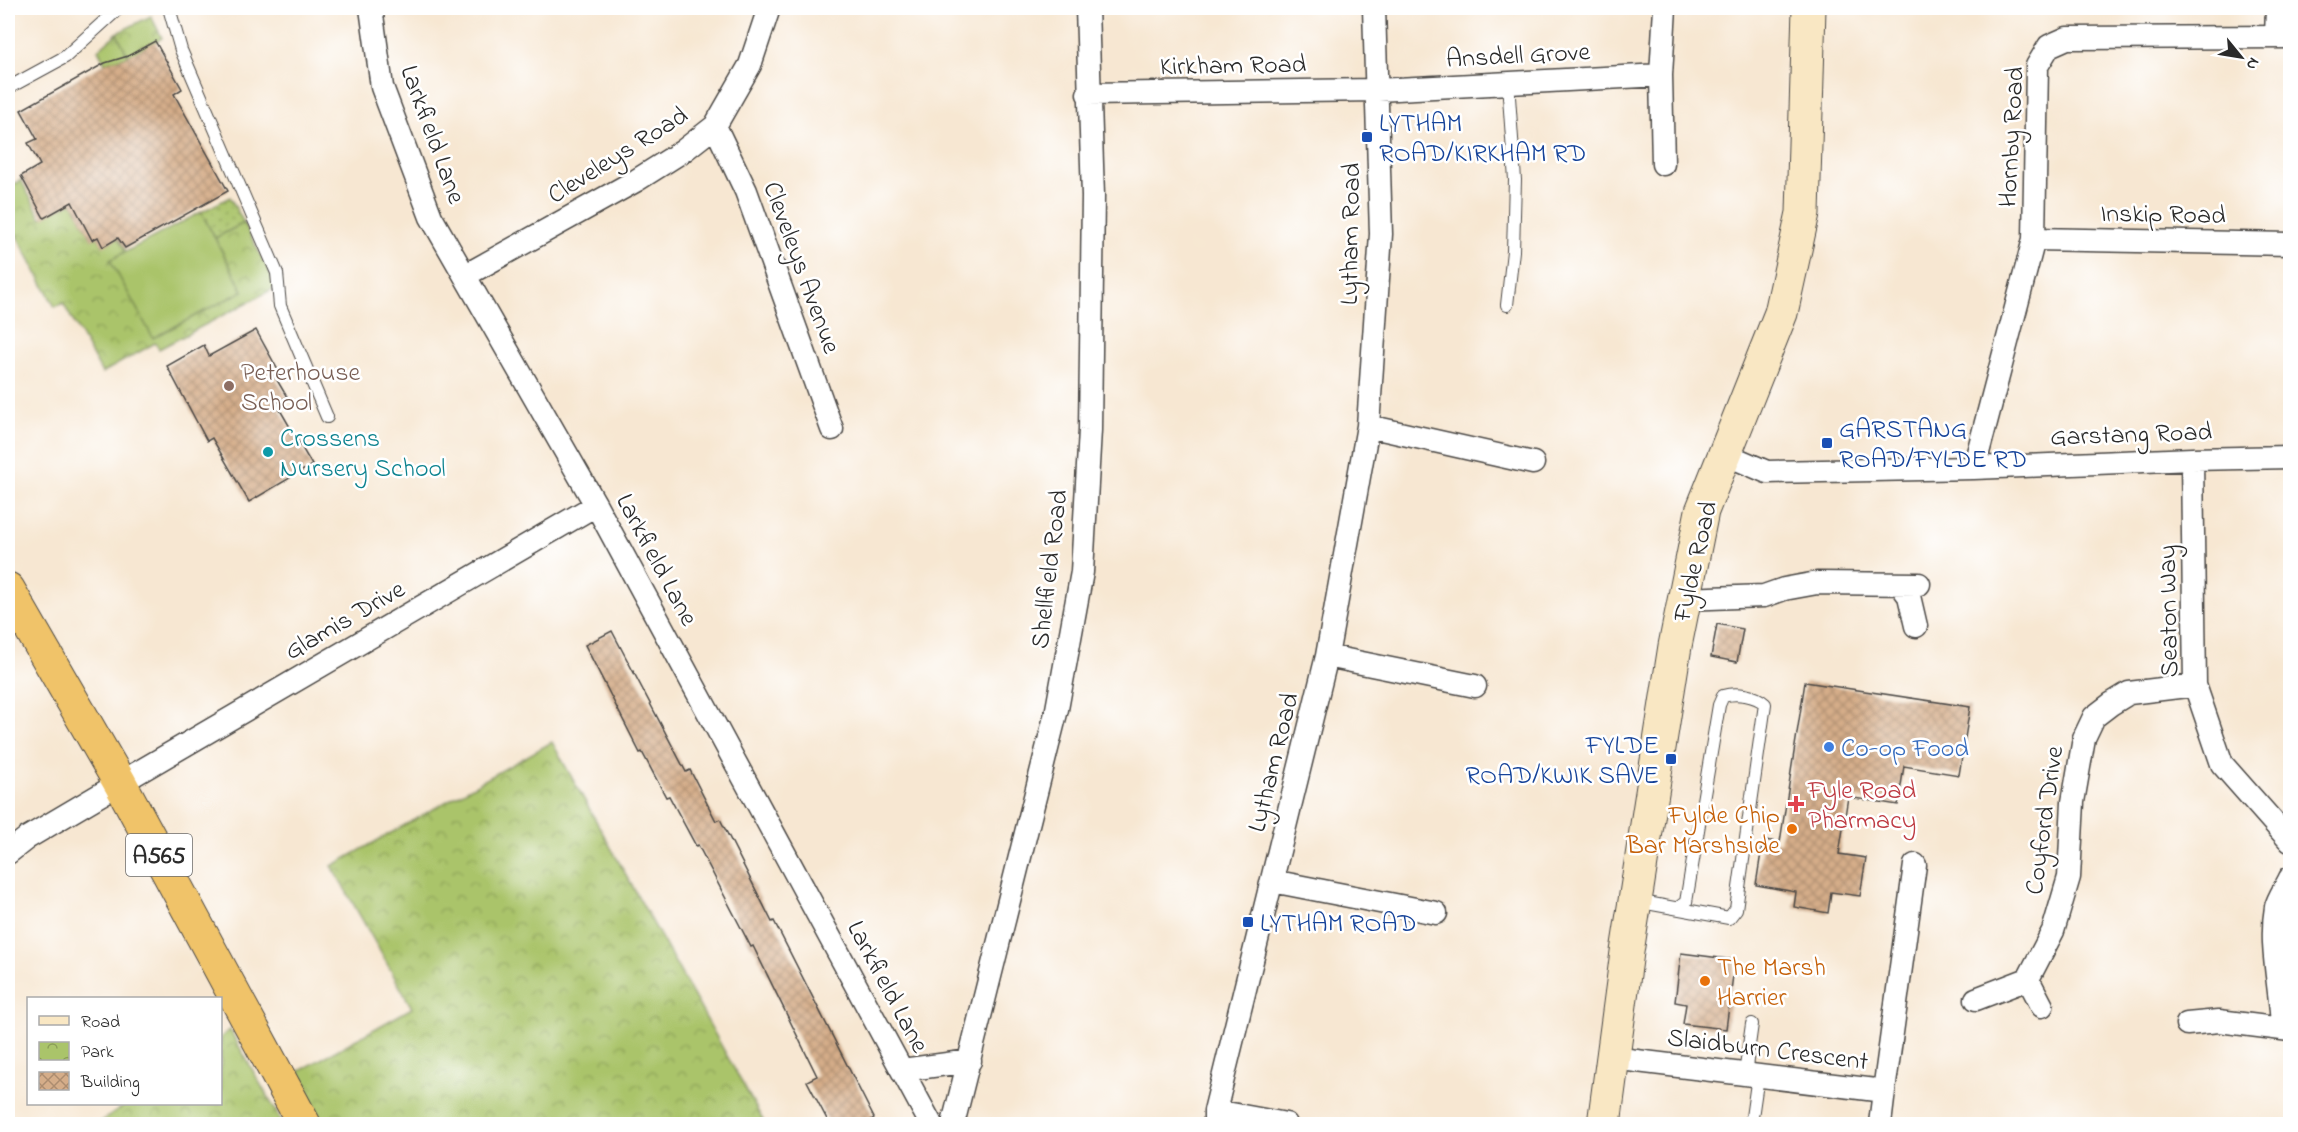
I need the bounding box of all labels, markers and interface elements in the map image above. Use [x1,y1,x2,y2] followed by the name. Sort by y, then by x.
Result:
[2211,27,2271,87] north arrow
[1445,34,1591,80] street label: Ansdell Grove
[1160,47,1307,87] street label: Kirkham Road
[2239,53,2265,74] text: N
[389,60,474,210] street label: Larkfield Lane
[1990,66,2036,208] street label: Hornby Road
[541,98,697,215] street label: Cleveleys Road
[1379,106,1586,174] place label: LYTHAM ROAD/KIRKHAM RD
[1360,130,1374,144] marker: LYTHAM ROAD/KIRKHAM RD
[1332,162,1372,306] street label: Lytham Road
[751,177,849,360] street label: Cleveleys Avenue
[2100,196,2226,236] street label: Inskip Road
[241,355,360,423] place label: Peterhouse School
[222,379,236,393] marker: Peterhouse School
[1839,412,2027,480] place label: GARSTANG ROAD/FYLDE RD
[2049,414,2213,458] street label: Garstang Road
[280,421,446,489] place label: Crossens Nursery School
[1820,436,1834,450] marker: GARSTANG ROAD/FYLDE RD
[261,445,275,459] marker: Crossens Nursery School
[605,487,706,634] street label: Larkfield Lane
[1022,487,1080,651] street label: Shellfield Road
[1664,497,1729,627] street label: Fylde Road
[2150,544,2190,678] street label: Seaton Way
[278,572,413,671] street label: Glamis Drive
[1239,689,1311,836] street label: Lytham Road
[1465,728,1659,796] place label: FYLDE ROAD/KWIK SAVE
[1841,731,1969,769] place label: Co-op Food
[1822,740,1836,754] marker: Co-op Food
[2017,743,2075,897] street label: Coyford Drive
[1664,752,1678,766] marker: FYLDE ROAD/KWIK SAVE
[1807,773,1916,841] place label: Fyle Road Pharmacy
[1789,797,1803,811] marker: Fyle Road Pharmacy
[1625,798,1780,866] place label: Fylde Chip Bar Marshside
[1785,822,1799,836] marker: Fylde Chip Bar Marshside
[126,834,192,876] road number: A565
[1260,906,1417,944] place label: LYTHAM ROAD
[836,914,937,1061] street label: Larkfield Lane
[1241,915,1255,929] marker: LYTHAM ROAD
[1717,950,1826,1018] place label: The Marsh Harrier
[1698,974,1712,988] marker: The Marsh Harrier
[27,997,222,1105] legend
[81,1010,120,1036] text: Road
[1665,1020,1871,1082] street label: Slaidburn Crescent
[81,1040,114,1066] text: Park
[80,1070,140,1097] text: Building

